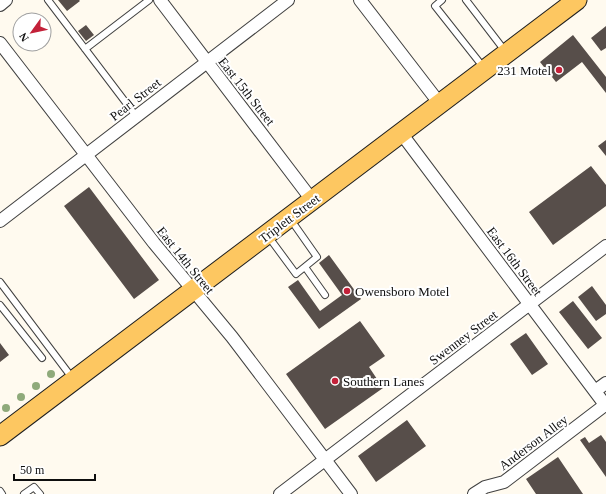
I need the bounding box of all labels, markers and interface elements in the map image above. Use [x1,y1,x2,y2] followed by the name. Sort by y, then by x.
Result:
[12,12,52,52] north arrow
[16,31,31,44] text: N
[215,54,278,129] street label: East 15th Street
[497,63,551,78] place label: 231 Motel
[554,65,564,75] marker: 231 Motel
[107,75,164,124] street label: Pearl Street
[256,190,323,246] street label: Triplett Street
[154,224,218,297] street label: East 14th Street
[484,224,546,299] street label: East 16th Street
[355,284,450,299] place label: Owensboro Motel
[342,286,352,296] marker: Owensboro Motel
[426,307,501,368] street label: Swenney Street
[343,374,424,389] place label: Southern Lanes
[330,376,340,386] marker: Southern Lanes
[496,411,571,473] street label: Anderson Alley
[14,456,95,482] scale bar
[20,463,45,477] text: 50 m

